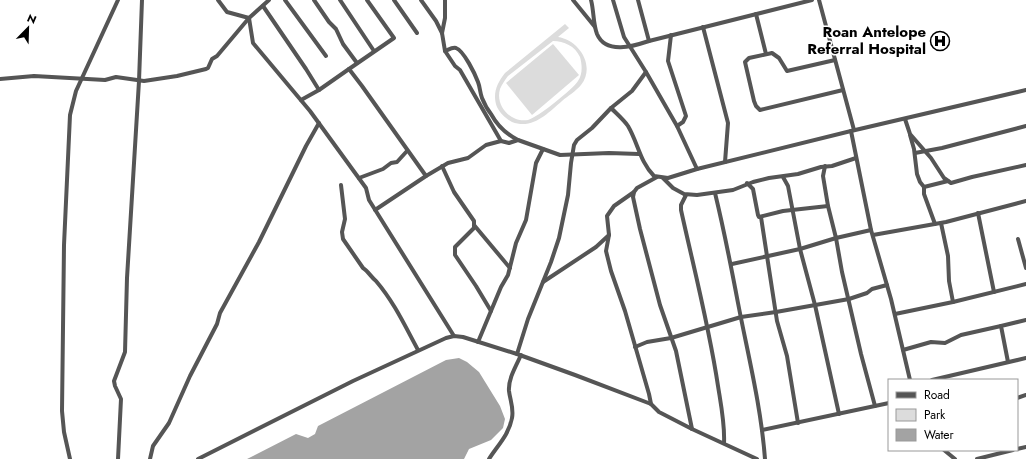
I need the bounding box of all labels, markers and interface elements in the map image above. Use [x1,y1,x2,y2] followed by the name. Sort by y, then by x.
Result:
[8,8,48,48] north arrow
[25,10,39,28] text: N
[807,21,926,60] place label: Roan Antelope Referral Hospital
[929,30,951,52] hospital icon: Roan Antelope Referral Hospital
[888,379,1018,451] legend
[924,386,950,404] text: Road
[924,406,946,424] text: Park
[924,426,955,444] text: Water

